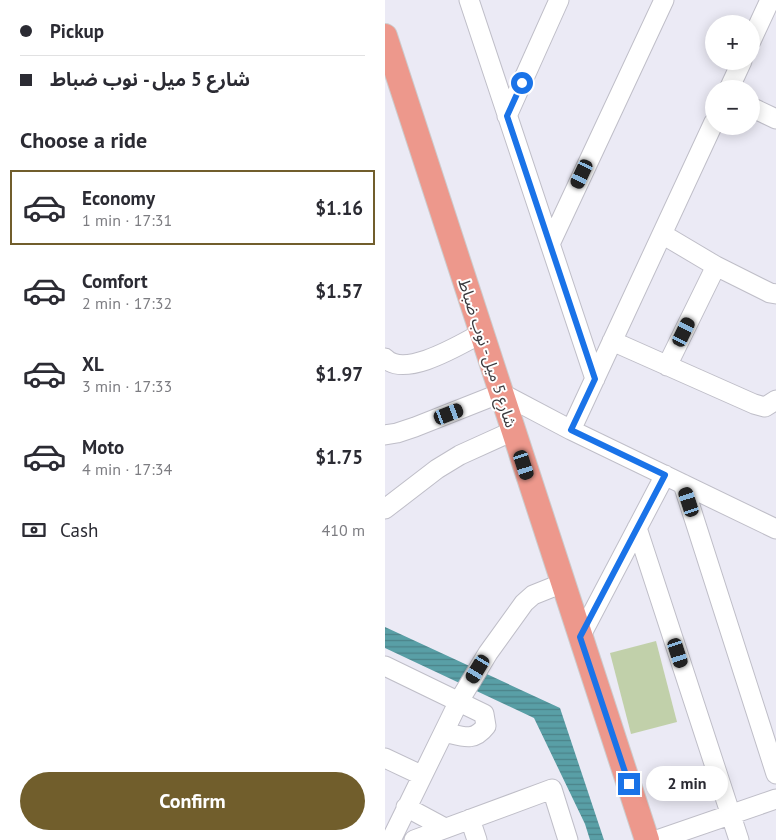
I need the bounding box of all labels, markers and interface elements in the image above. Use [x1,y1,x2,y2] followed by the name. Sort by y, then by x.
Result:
[705,15,760,135] map controls
[705,15,760,70] button: +
[50,19,104,43] text: Pickup
[50,67,250,91] text: شارع 5 ميل - نوب ضباط
[511,72,533,94] route start
[705,80,760,135] button: −
[20,126,147,154] text: Choose a ride
[568,157,595,191] car
[22,185,67,230] icon: car
[82,186,155,210] text: Economy
[315,196,363,220] text: $1.16
[82,210,172,230] text: 1 min · 17:31
[22,268,67,313] icon: car
[82,269,148,293] text: Comfort
[452,276,522,431] street label: شارع 5 ميل - نوب ضباط
[315,279,363,303] text: $1.57
[82,293,172,313] text: 2 min · 17:32
[670,315,697,349] car
[22,351,67,396] icon: car
[82,352,104,376] text: XL
[315,362,363,386] text: $1.97
[82,376,172,396] text: 3 min · 17:33
[432,402,465,426] car
[22,434,67,479] icon: car
[82,435,124,459] text: Moto
[315,445,363,469] text: $1.75
[512,448,535,482] car
[82,459,172,479] text: 4 min · 17:34
[677,485,700,519] car
[20,516,48,544] icon: cash
[60,518,98,542] text: Cash
[322,520,365,540] text: 410 m
[666,636,689,670] car
[463,652,492,686] car
[647,766,729,802] callout: 2 min
[20,772,365,830] button: Confirm
[618,773,640,795] route end
[667,773,707,793] text: 2 min

